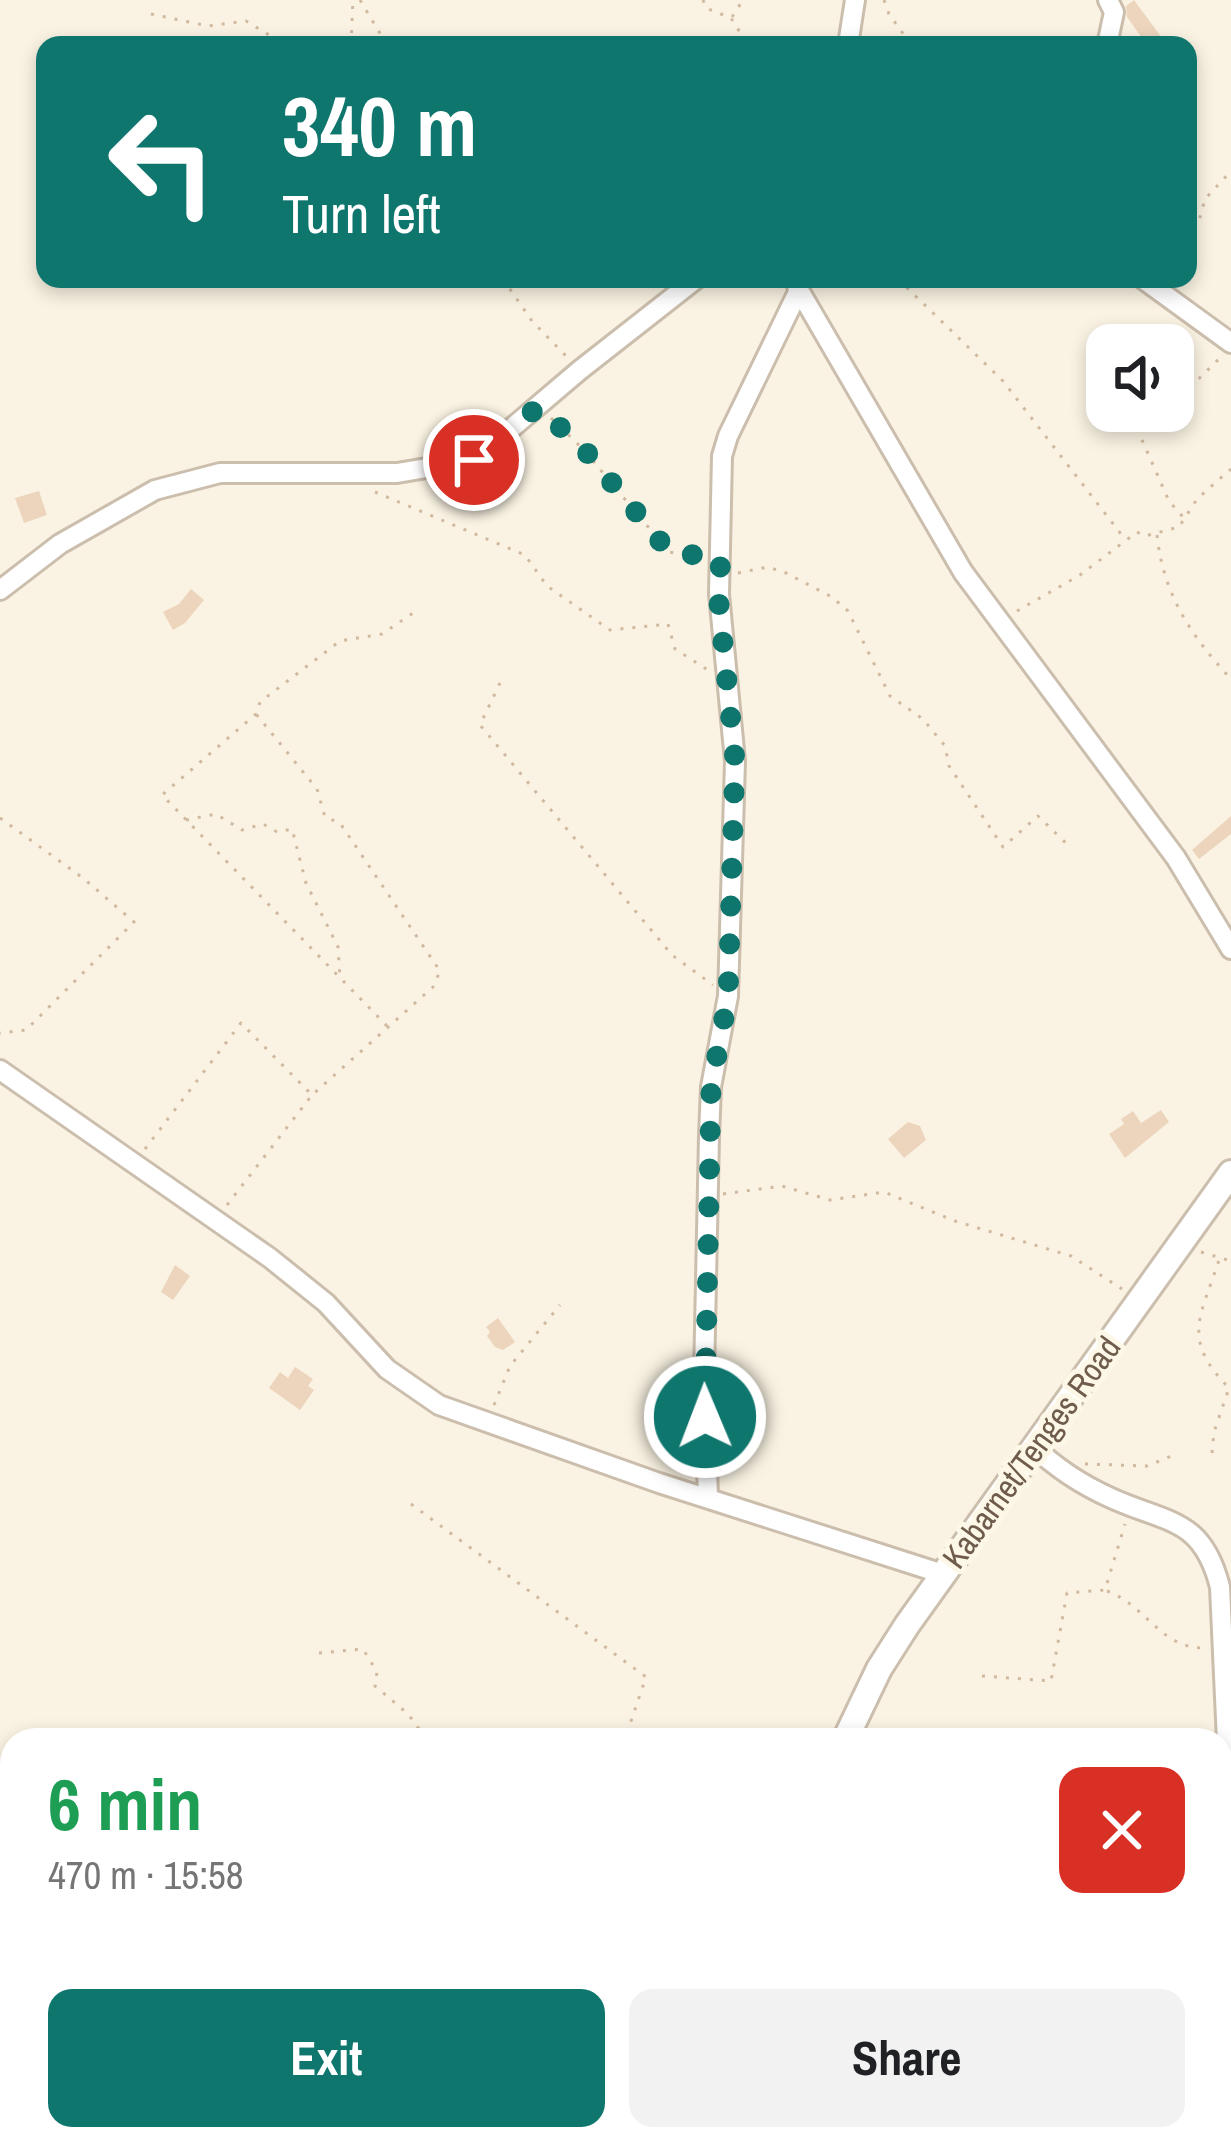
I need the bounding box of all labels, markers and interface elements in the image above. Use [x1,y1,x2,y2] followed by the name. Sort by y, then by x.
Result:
[282,69,477,182] text: 340 m
[84,84,240,240] icon: left
[282,177,441,250] text: Turn left
[1086,324,1194,432] map controls
[1086,324,1194,432] button: sound
[423,409,525,511] pin
[441,427,507,493] icon: arrive
[932,1327,1130,1577] street label: Kabarnet/Tenges Road
[642,1354,768,1480] position arrow
[48,1755,202,1852] text: 6 min
[1059,1767,1185,1893] button: close
[48,1849,244,1901] text: 470 m · 15:58
[48,1989,605,2127] button: Exit
[629,1989,1185,2127] button: Share

